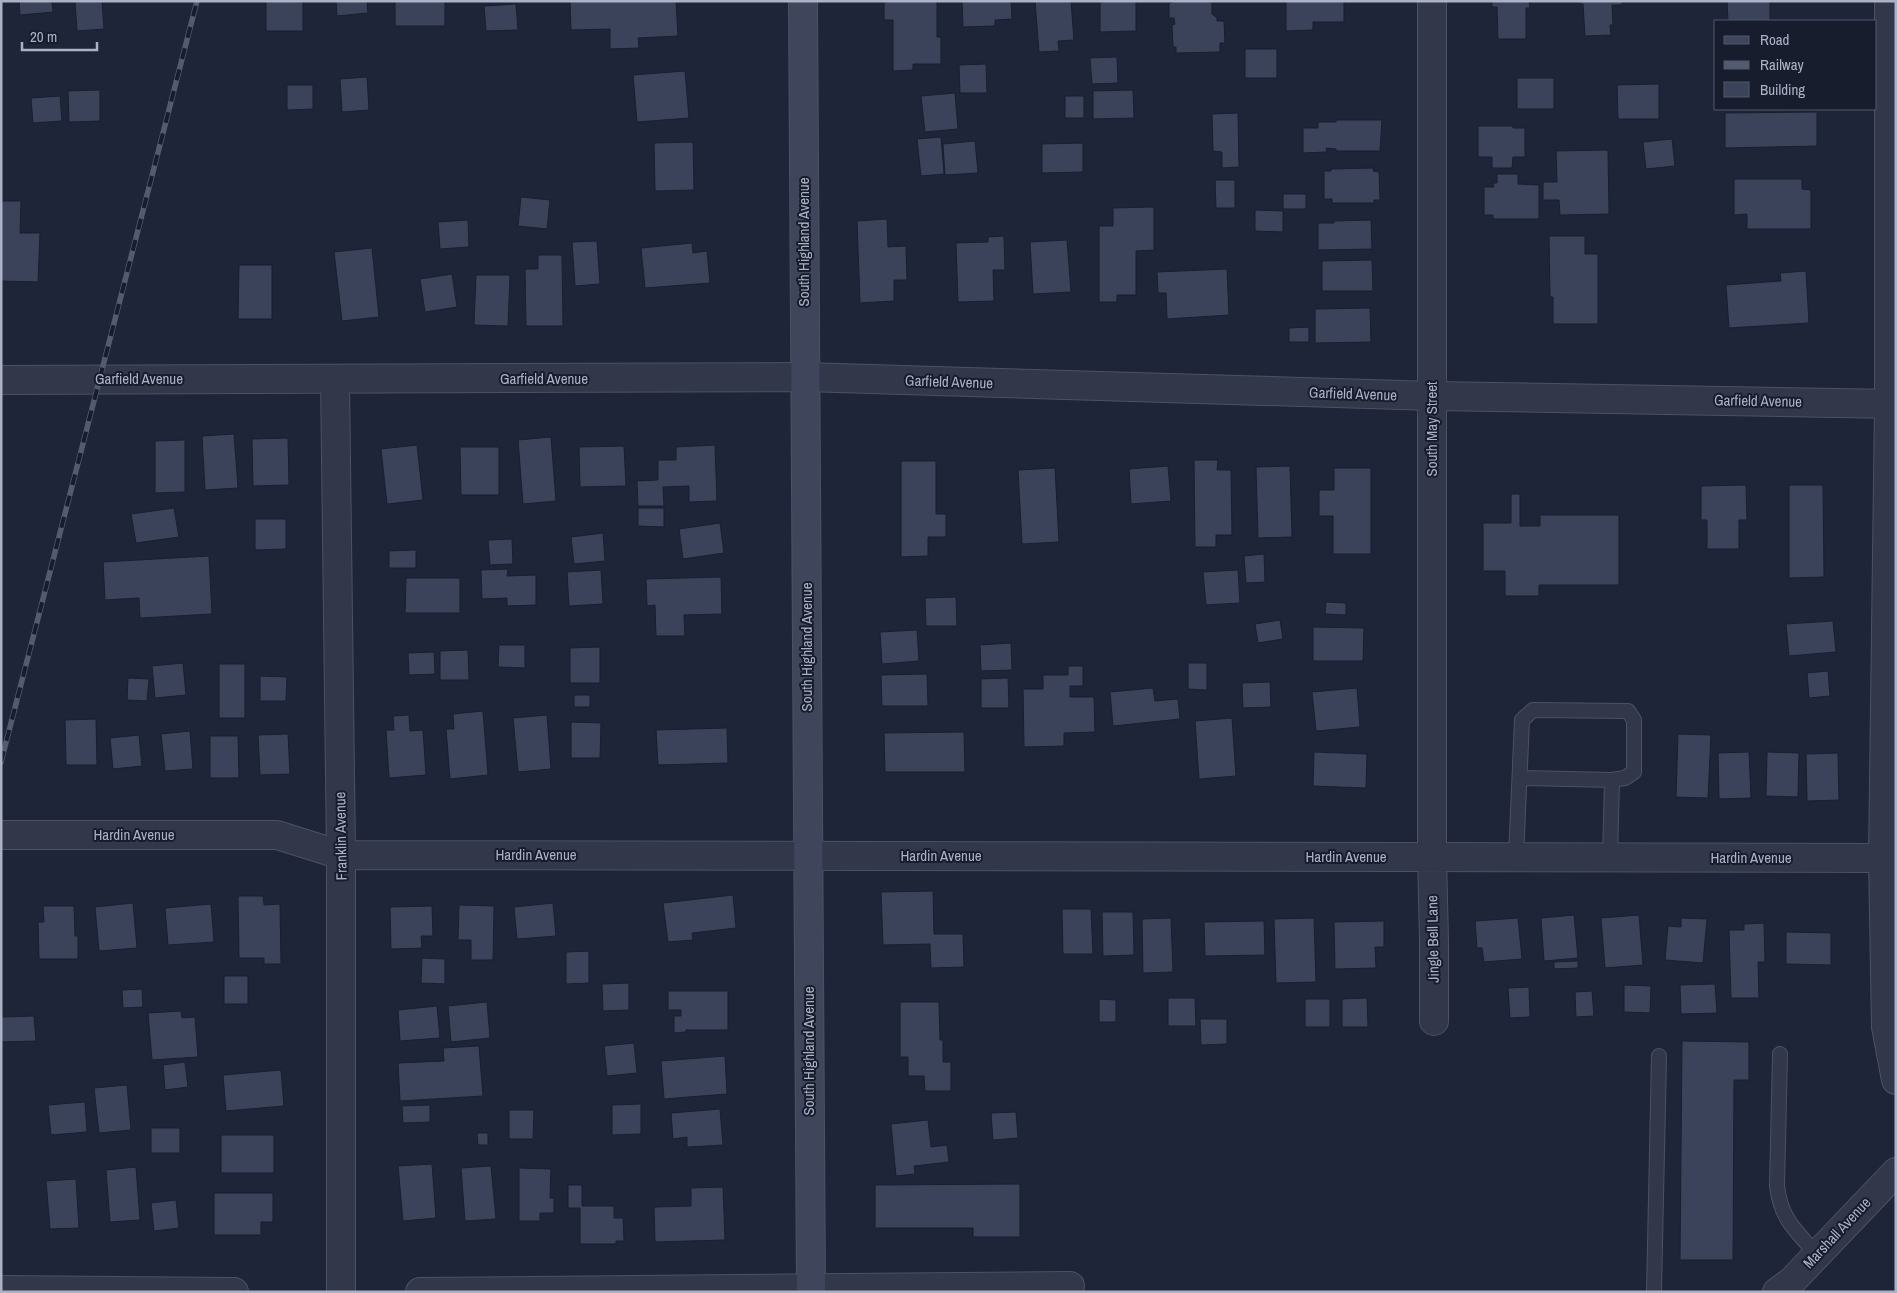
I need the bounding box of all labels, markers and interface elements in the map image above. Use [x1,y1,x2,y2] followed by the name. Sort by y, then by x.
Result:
[22,20,98,52] scale bar
[1714,20,1877,110] legend
[30,26,57,47] text: 20 m
[1760,29,1789,50] text: Road
[1760,54,1805,75] text: Railway
[1760,79,1805,100] text: Building
[793,177,814,307] street label: South Highland Avenue
[95,368,183,389] street label: Garfield Avenue
[500,368,588,389] street label: Garfield Avenue
[905,369,994,394] street label: Garfield Avenue
[1309,381,1398,406] street label: Garfield Avenue
[1421,381,1442,477] street label: South May Street
[1714,389,1802,412] street label: Garfield Avenue
[796,582,817,712] street label: South Highland Avenue
[329,791,352,881] street label: Franklin Avenue
[93,824,175,845] street label: Hardin Avenue
[495,844,577,865] street label: Hardin Avenue
[900,845,982,866] street label: Hardin Avenue
[1305,846,1387,867] street label: Hardin Avenue
[1710,847,1792,868] street label: Hardin Avenue
[1421,895,1444,983] street label: Jingle Bell Lane
[798,986,819,1116] street label: South Highland Avenue
[1798,1192,1875,1273] street label: Marshall Avenue

